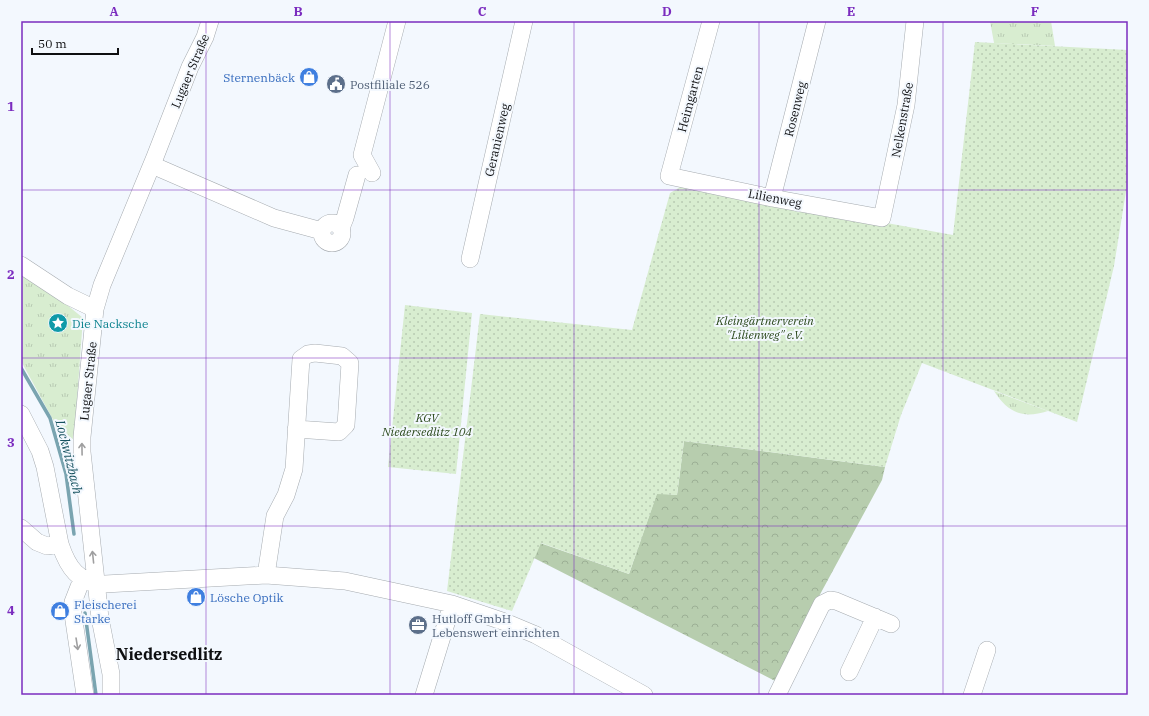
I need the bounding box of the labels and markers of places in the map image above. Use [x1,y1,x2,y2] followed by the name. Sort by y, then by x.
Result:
[298,66,320,88] shop icon: Sternenbäck
[223,70,295,85] place label: Sternenbäck
[325,73,347,95] public building icon: Postfiliale 526
[350,77,430,92] place label: Postfiliale 526
[47,312,69,334] place icon: Die Nacksche
[72,316,148,331] place label: Die Nacksche
[185,586,207,608] shop icon: Lösche Optik
[210,590,284,605] place label: Lösche Optik
[74,597,137,626] place label: Fleischerei Starke
[49,600,71,622] shop icon: Fleischerei Starke
[432,611,560,640] place label: Hutloff GmbH Lebenswert einrichten
[407,614,429,636] office icon: Hutloff GmbH Lebenswert einrichten

